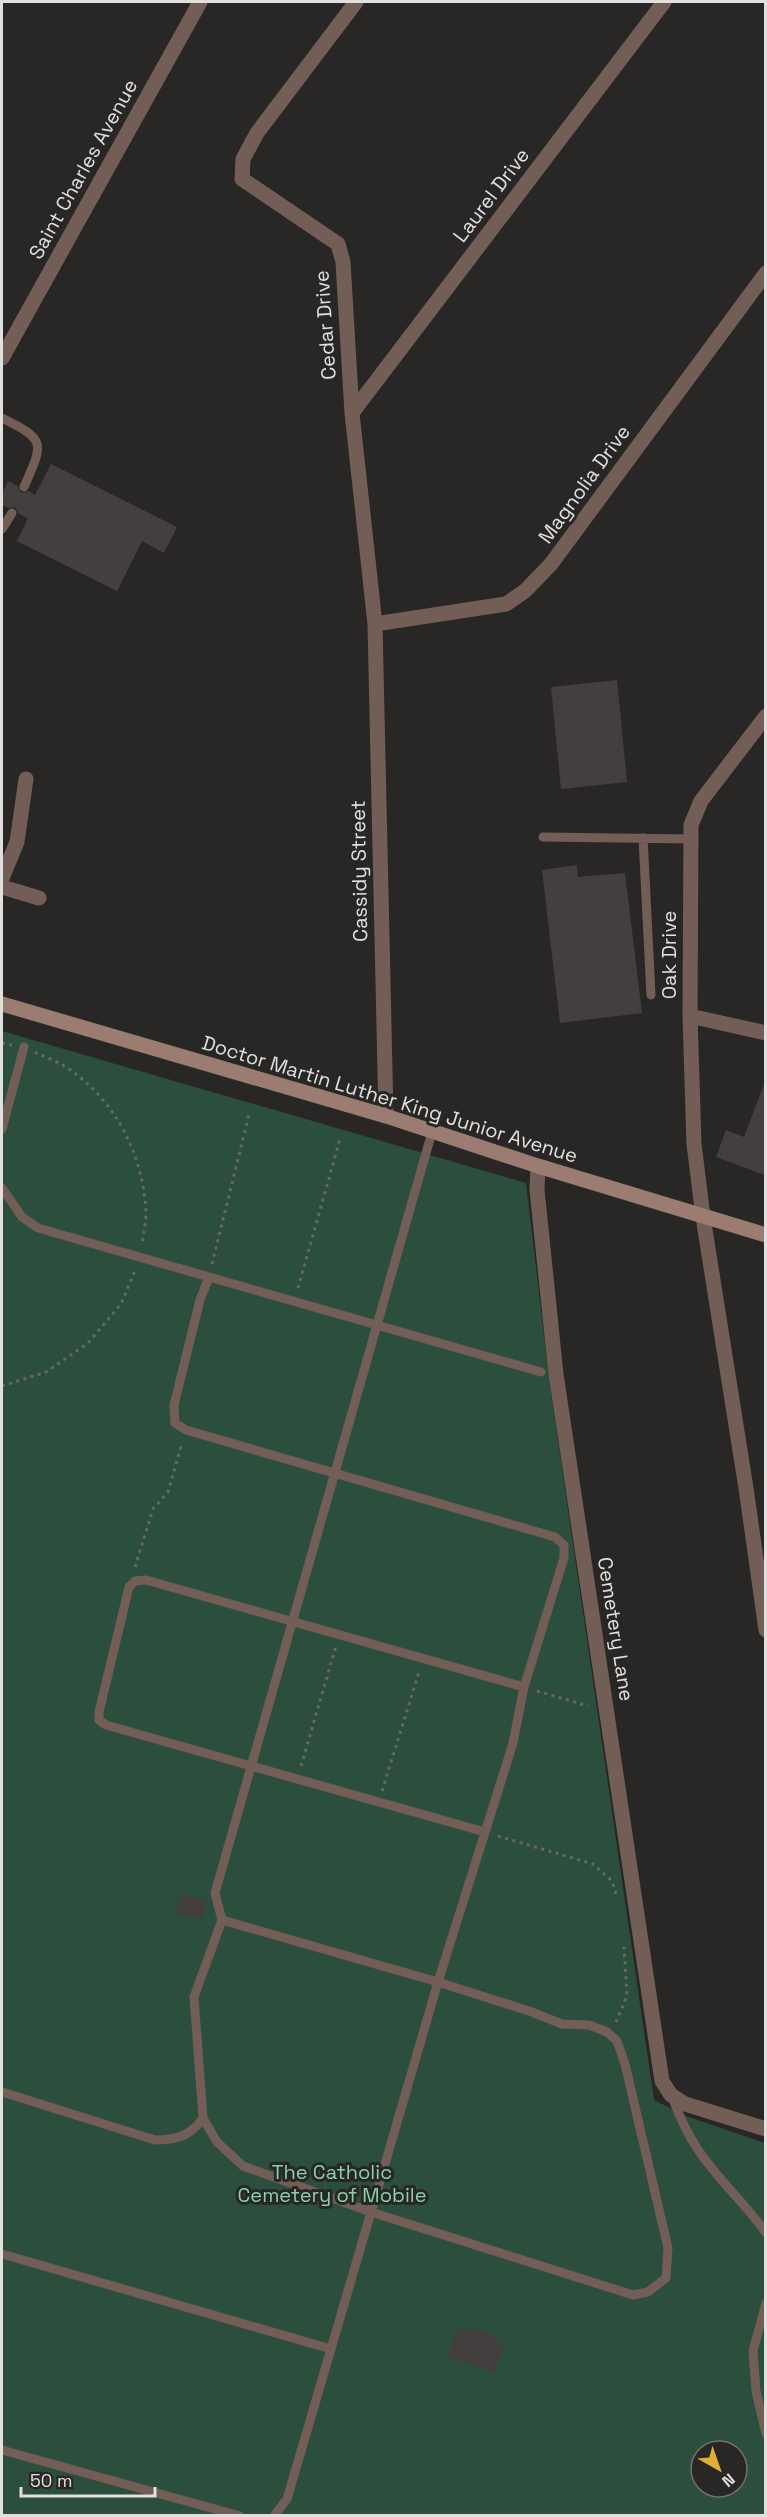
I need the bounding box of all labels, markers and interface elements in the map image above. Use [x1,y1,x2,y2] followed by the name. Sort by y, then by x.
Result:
[23,74,143,264] street label: Saint Charles Avenue
[447,143,535,247] street label: Laurel Drive
[308,269,342,381] street label: Cedar Drive
[532,420,636,548] street label: Magnolia Drive
[345,800,373,942] street label: Cassidy Street
[656,911,682,999] street label: Oak Drive
[199,1029,581,1169] street label: Doctor Martin Luther King Junior Avenue
[592,1555,640,1703] street label: Cemetery Lane
[237,2159,427,2208] park label: The Catholic Cemetery of Mobile
[689,2439,749,2499] north arrow
[21,2460,154,2498] scale bar
[30,2469,72,2492] text: 50 m
[717,2469,739,2492] text: N

